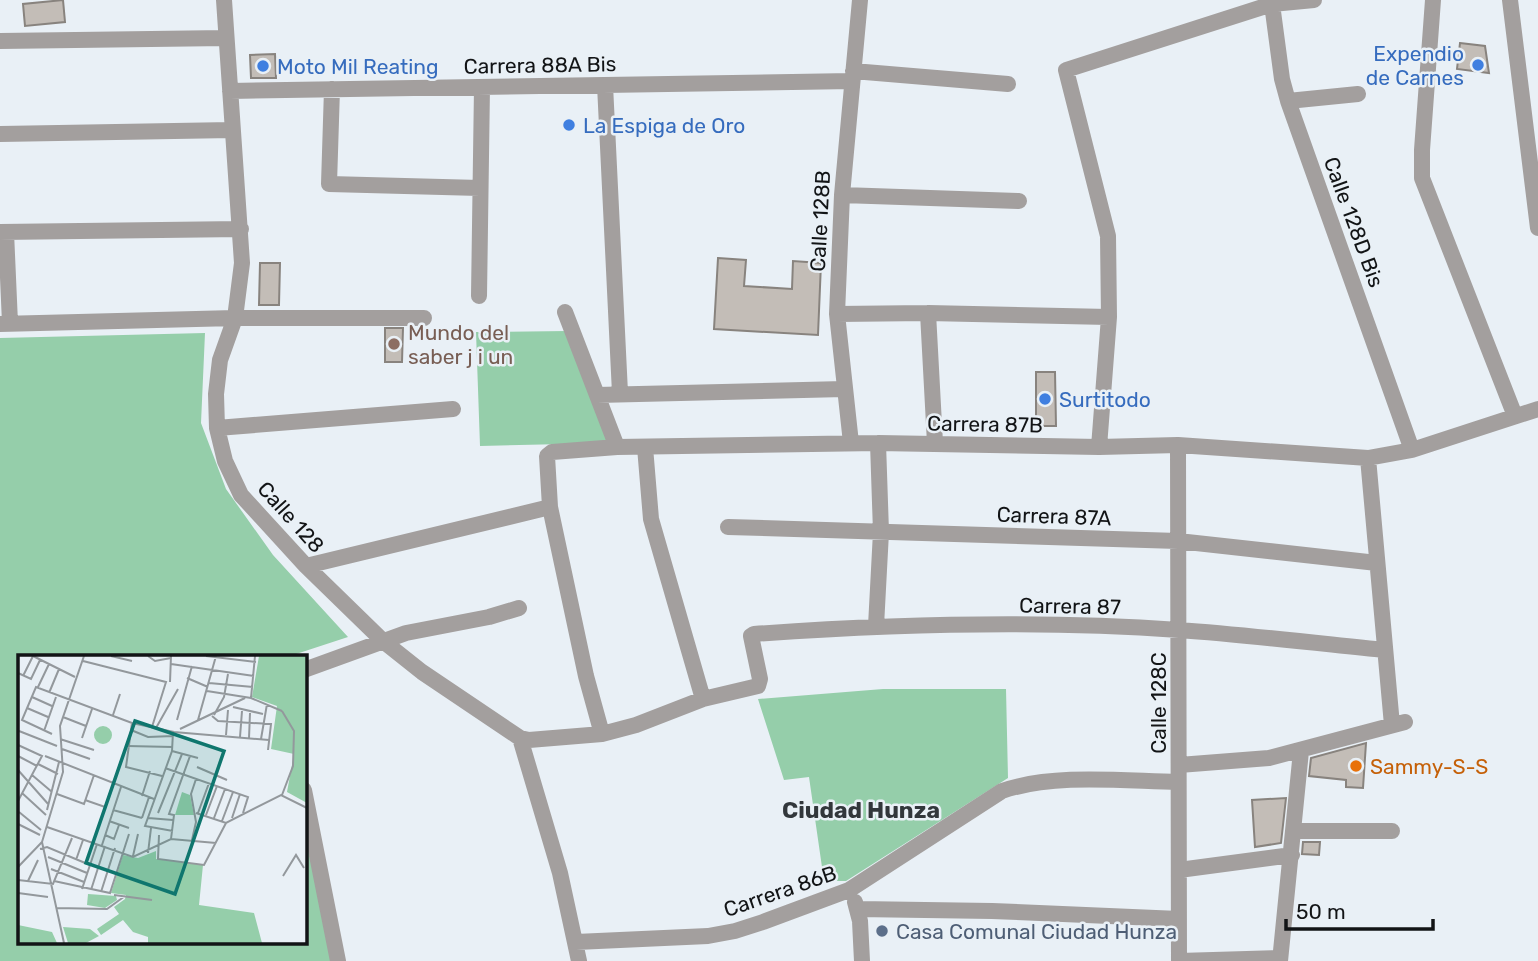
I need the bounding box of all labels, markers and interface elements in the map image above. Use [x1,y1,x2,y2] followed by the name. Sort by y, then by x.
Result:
[1366,41,1464,90] place label: Expendio de Carnes
[463,51,617,79] street label: Carrera 88A Bis
[277,54,438,79] place label: Moto Mil Reating
[1470,57,1486,73] marker: Expendio de Carnes
[255,58,271,74] marker: Moto Mil Reating
[583,113,745,138] place label: La Espiga de Oro
[561,117,577,133] marker: La Espiga de Oro
[1319,153,1389,291] street label: Calle 128D Bis
[805,170,835,272] street label: Calle 128B
[408,320,513,369] place label: Mundo del saber j i un
[386,336,402,352] marker: Mundo del saber j i un
[1059,387,1151,412] place label: Surtitodo
[1037,391,1053,407] marker: Surtitodo
[927,410,1043,438] street label: Carrera 87B
[252,476,330,558] street label: Calle 128
[996,502,1112,530] street label: Carrera 87A
[1019,593,1121,619] street label: Carrera 87
[1146,652,1171,754] street label: Calle 128C
[18,655,306,944] inset map
[1370,754,1488,779] place label: Sammy-S-S
[1348,758,1364,774] marker: Sammy-S-S
[782,796,940,824] district label: Ciudad Hunza
[720,860,840,922] street label: Carrera 86B
[1286,888,1433,932] scale bar
[1296,899,1346,924] text: 50 m
[896,919,1177,944] place label: Casa Comunal Ciudad Hunza
[874,923,890,939] marker: Casa Comunal Ciudad Hunza

